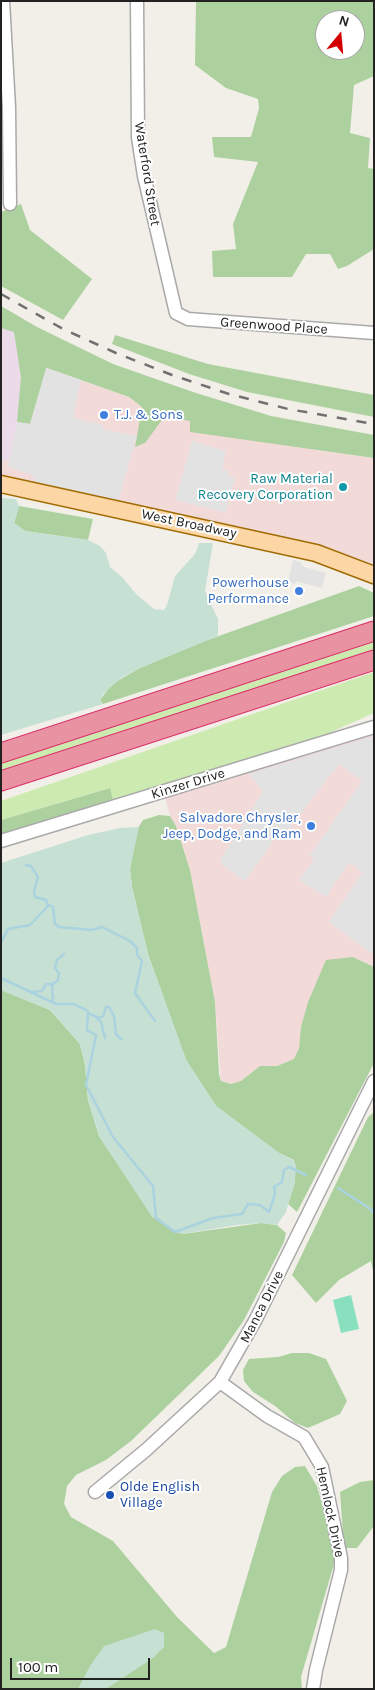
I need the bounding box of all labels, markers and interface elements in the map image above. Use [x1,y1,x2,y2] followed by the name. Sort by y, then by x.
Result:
[315,10,365,60] north arrow
[337,12,352,31] text: N
[131,121,163,227] street label: Waterford Street
[220,314,328,338] street label: Greenwood Place
[114,407,183,423] place label: T.J. & Sons
[98,409,110,421] marker: T.J. & Sons
[198,471,333,504] place label: Raw Material Recovery Corporation
[337,481,349,493] marker: Raw Material Recovery Corporation
[140,506,238,542] street label: West Broadway
[208,575,289,608] place label: Powerhouse Performance
[293,585,305,597] marker: Powerhouse Performance
[149,765,227,803] street label: Kinzer Drive
[163,810,301,842] place label: Salvadore Chrysler, Jeep, Dodge, and Ram
[305,820,317,832] marker: Salvadore Chrysler, Jeep, Dodge, and Ram
[237,1268,287,1346] street label: Manca Drive
[312,1465,348,1559] street label: Hemlock Drive
[120,1479,200,1511] place label: Olde English Village
[104,1489,116,1501] marker: Olde English Village
[12,1648,152,1680] scale bar
[18,1658,58,1676] text: 100 m

